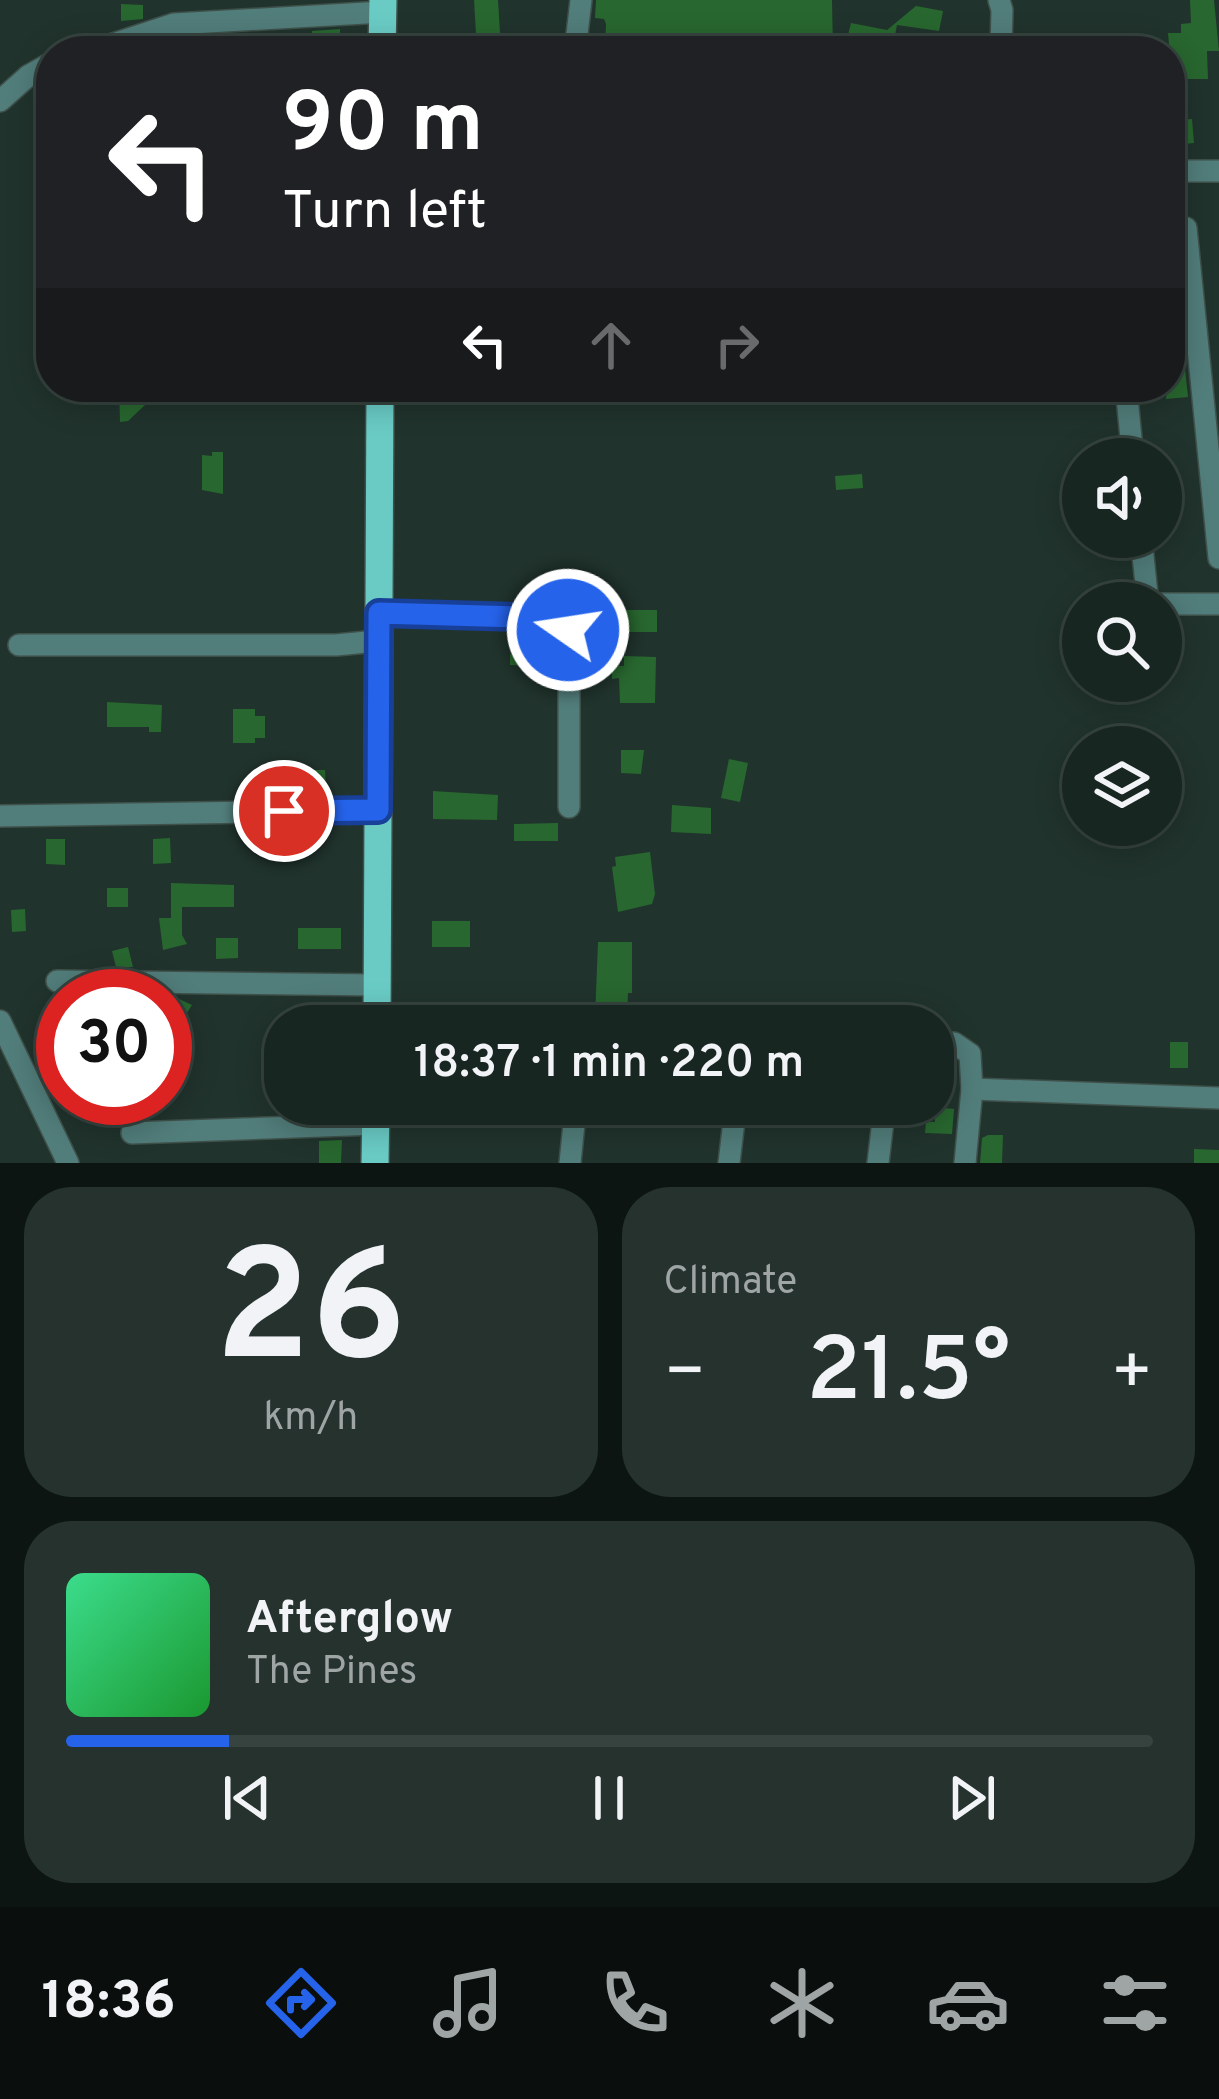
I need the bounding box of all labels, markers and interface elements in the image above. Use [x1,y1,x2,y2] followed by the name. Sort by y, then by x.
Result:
[282,75,484,181] text: 90 m
[84,84,240,240] icon: left
[282,179,487,248] text: Turn left
[452,312,518,378] icon: left
[578,312,644,378] icon: ahead
[704,312,770,378] icon: right
[1062,438,1182,846] map controls
[1062,438,1182,558] button: sound
[505,567,631,693] position arrow
[1062,582,1182,702] button: search
[1062,726,1182,846] button: layers
[233,760,335,862] pin
[251,778,317,844] icon: arrive
[36,969,192,1125] speed limit sign: 30
[414,1036,804,1093] text: 18:37 · 1 min · 220 m
[215,1218,406,1416] text: 26
[664,1259,797,1308] text: Climate
[806,1319,1010,1432] text: 21.5°
[664,1334,706,1417] text: −
[1110,1334,1153,1417] text: +
[263,1395,358,1444] text: km/h
[246,1592,453,1649] text: Afterglow
[246,1649,417,1698] text: The Pines
[214,1765,280,1831] icon: previous
[576,1765,642,1831] icon: pause
[939,1765,1005,1831] icon: next
[259,1961,343,2045] icon: directions
[426,1961,510,2045] icon: music
[593,1961,677,2045] icon: phone
[760,1961,844,2045] icon: climate
[926,1961,1010,2045] icon: car
[1093,1961,1177,2045] icon: filters
[41,1969,176,2038] text: 18:36

